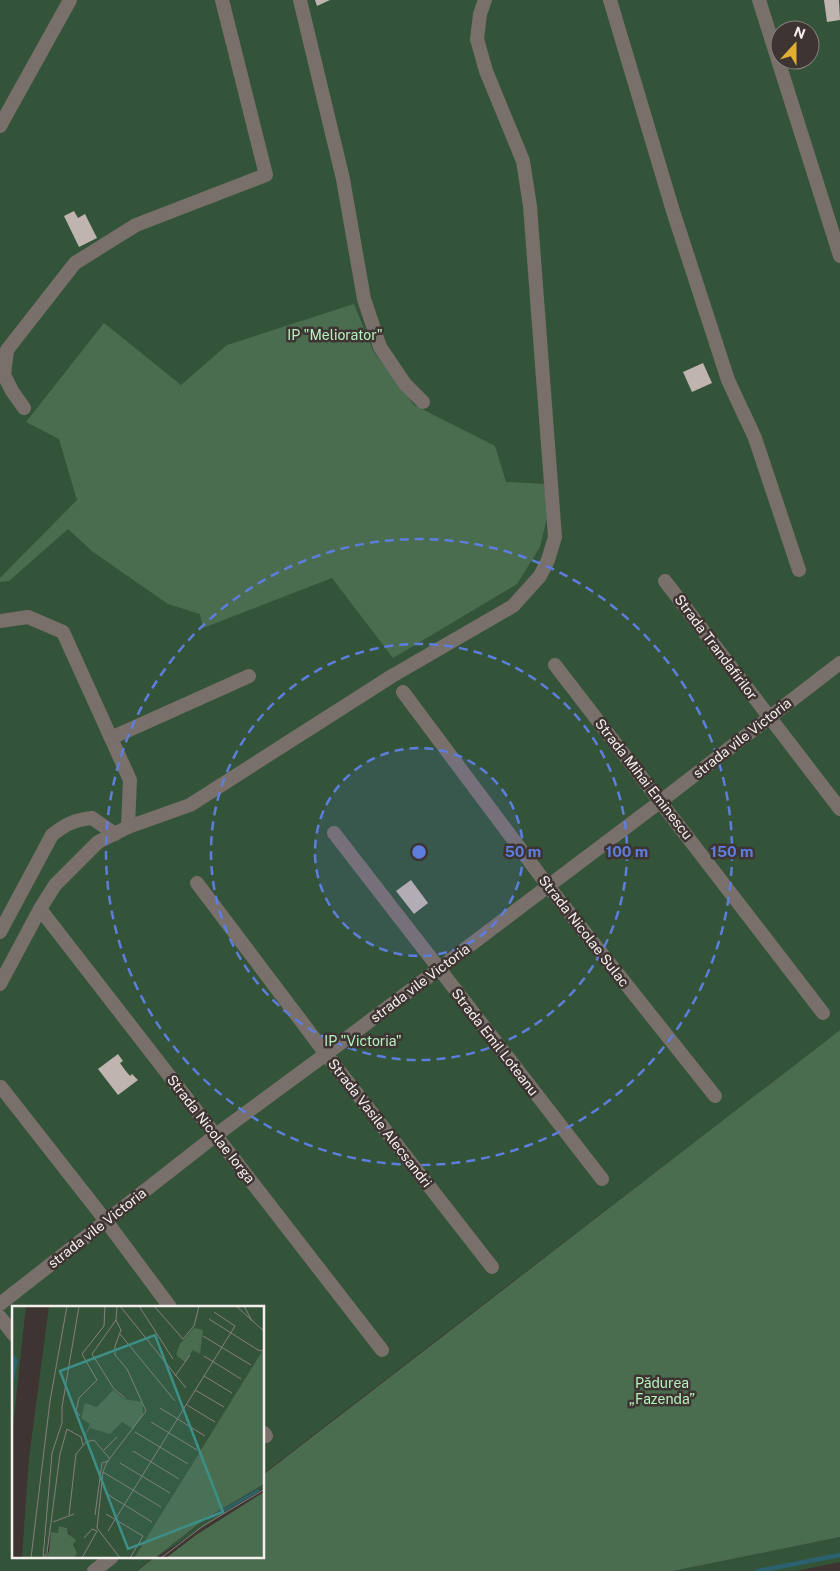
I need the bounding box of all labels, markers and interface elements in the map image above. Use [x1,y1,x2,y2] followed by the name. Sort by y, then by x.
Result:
[770,20,820,70] north arrow
[792,23,808,42] text: N
[287,327,383,343] park label: IP "Meliorator"
[671,591,761,703] street label: Strada Trandafirilor
[690,695,794,781] street label: strada vile Victoria
[592,716,696,842] street label: Strada Mihai Eminescu
[410,843,428,861] centre of rings
[505,843,541,860] text: 50 m
[606,843,648,860] text: 100 m
[710,843,754,860] text: 150 m
[536,872,632,990] street label: Strada Nicolae Sulac
[367,940,473,1026] street label: strada vile Victoria
[448,985,542,1099] street label: Strada Emil Loteanu
[324,1033,402,1049] park label: IP "Victoria"
[325,1056,435,1190] street label: Strada Vasile Alecsandri
[164,1072,258,1186] street label: Strada Nicolae Iorga
[45,1185,149,1271] street label: strada vile Victoria
[12,1306,265,1558] inset map
[629,1375,695,1407] park label: Pădurea „Fazenda”

